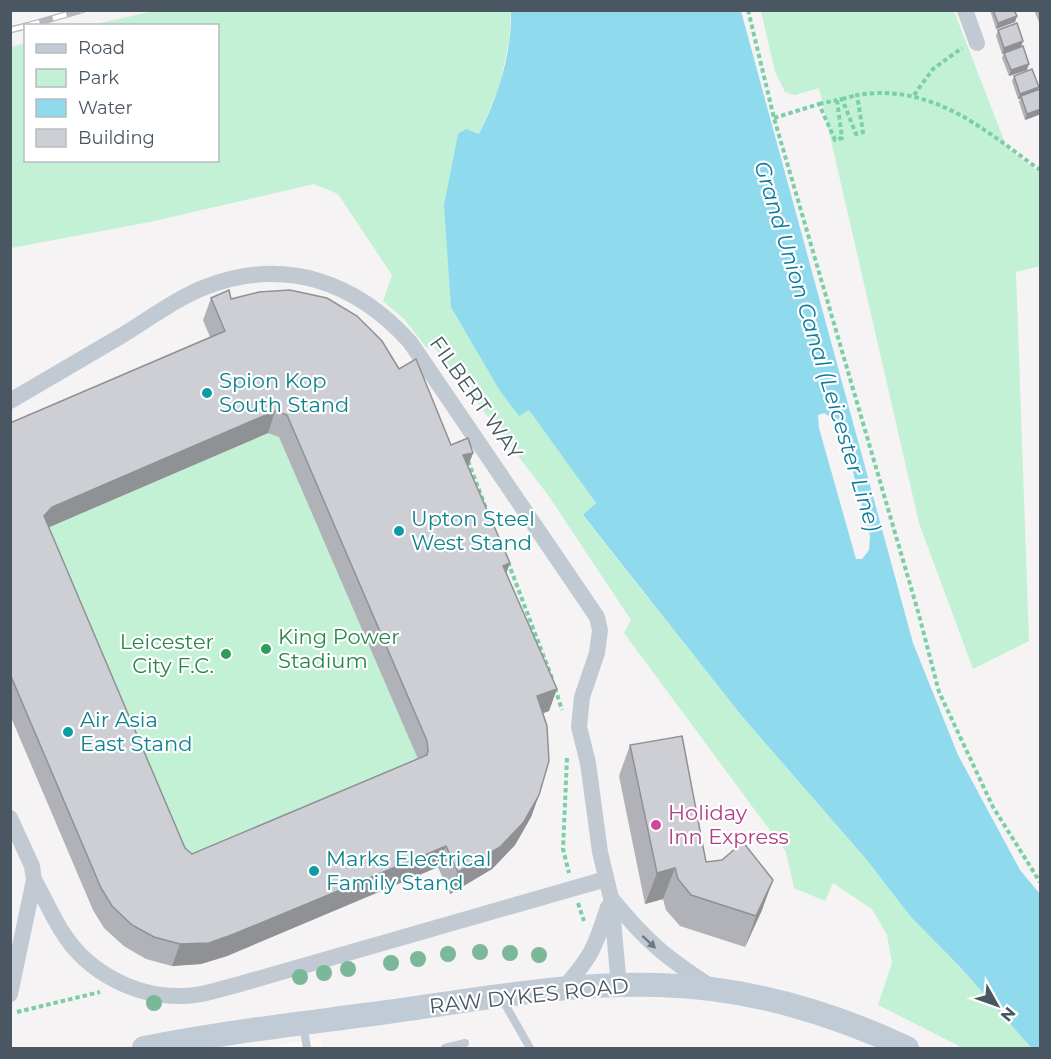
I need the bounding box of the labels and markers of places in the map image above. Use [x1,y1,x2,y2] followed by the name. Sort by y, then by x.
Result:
[219,368,349,417] place label: Spion Kop South Stand
[200,386,214,400] marker: Spion Kop South Stand
[411,506,535,555] place label: Upton Steel West Stand
[392,524,406,538] marker: Upton Steel West Stand
[278,624,400,673] place label: King Power Stadium
[120,629,214,678] place label: Leicester City F.C.
[259,642,273,656] marker: King Power Stadium
[219,647,233,661] marker: Leicester City F.C.
[80,707,192,756] place label: Air Asia East Stand
[61,725,75,739] marker: Air Asia East Stand
[668,800,789,849] place label: Holiday Inn Express
[649,818,663,832] marker: Holiday Inn Express
[326,846,491,895] place label: Marks Electrical Family Stand
[307,864,321,878] marker: Marks Electrical Family Stand

